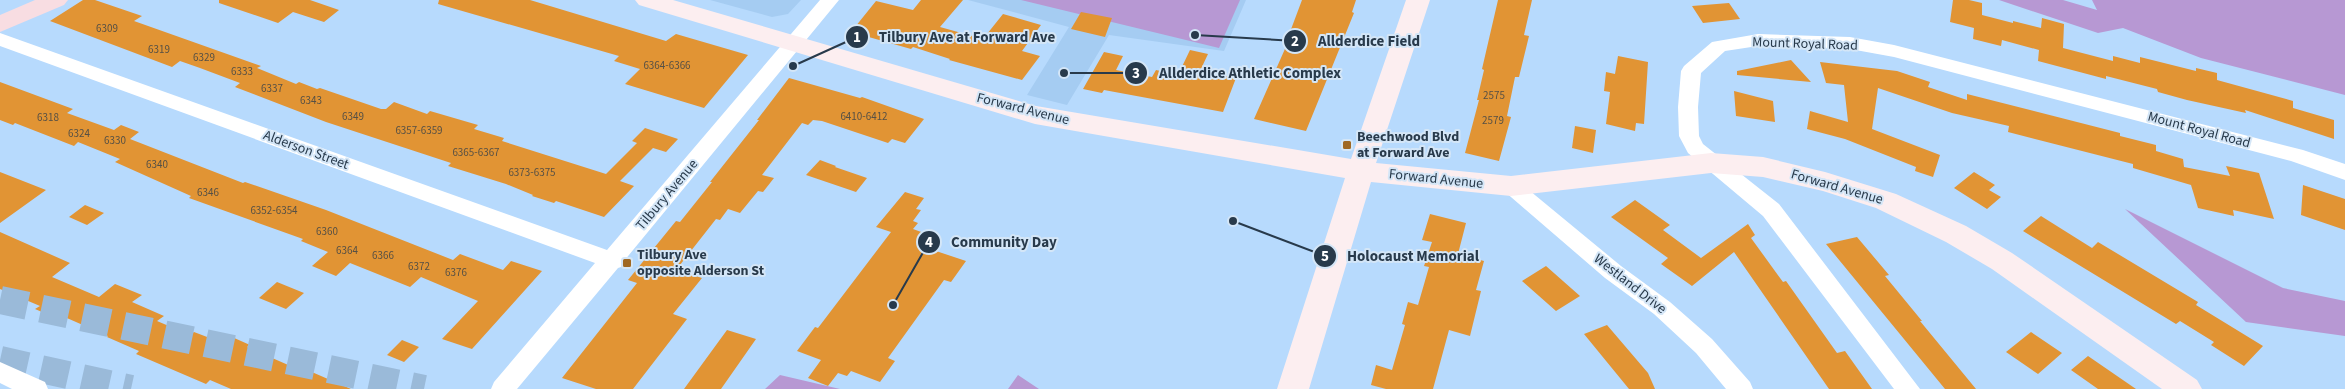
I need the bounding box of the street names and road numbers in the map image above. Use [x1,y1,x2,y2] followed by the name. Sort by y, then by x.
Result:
[1752,32,1858,56] street label: Mount Royal Road
[975,88,1071,130] street label: Forward Avenue
[2145,107,2253,153] street label: Mount Royal Road
[260,125,352,175] street label: Alderson Street
[631,155,703,235] street label: Tilbury Avenue
[1388,164,1484,194] street label: Forward Avenue
[1789,164,1885,210] street label: Forward Avenue
[1589,249,1671,319] street label: Westland Drive

